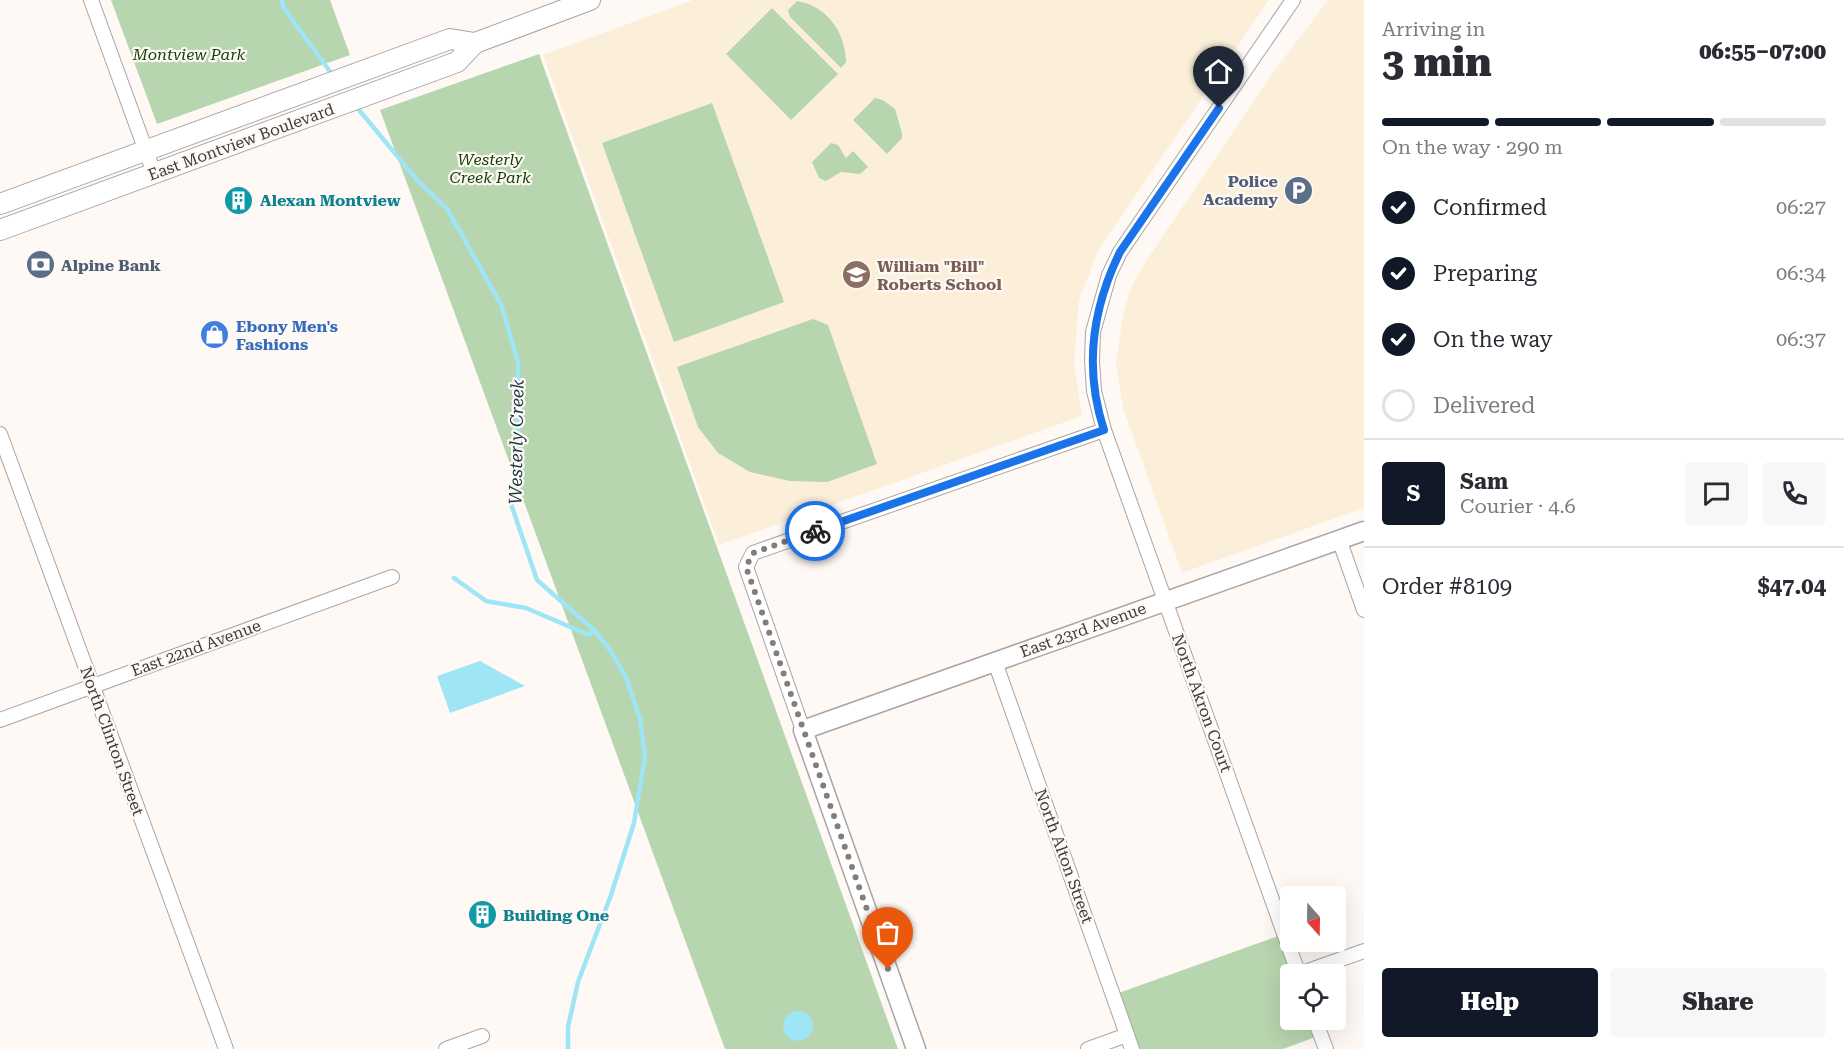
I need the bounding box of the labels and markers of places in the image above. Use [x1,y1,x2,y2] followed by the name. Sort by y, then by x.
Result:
[1193,46,1244,108] pin
[1203,172,1278,209] place label: Police Academy
[1283,174,1315,206] parking icon: Police Academy
[223,184,255,216] building icon: Alexan Montview
[260,191,401,210] place label: Alexan Montview
[24,249,56,281] bank icon: Alpine Bank
[61,256,161,275] place label: Alpine Bank
[877,257,1002,294] place label: William "Bill" Roberts School
[840,259,872,291] school or university icon: William "Bill" Roberts School
[236,317,338,354] place label: Ebony Men's Fashions
[199,319,231,351] shop icon: Ebony Men's Fashions
[466,899,498,931] building icon: Building One
[503,906,609,925] place label: Building One
[862,907,913,969] pin

